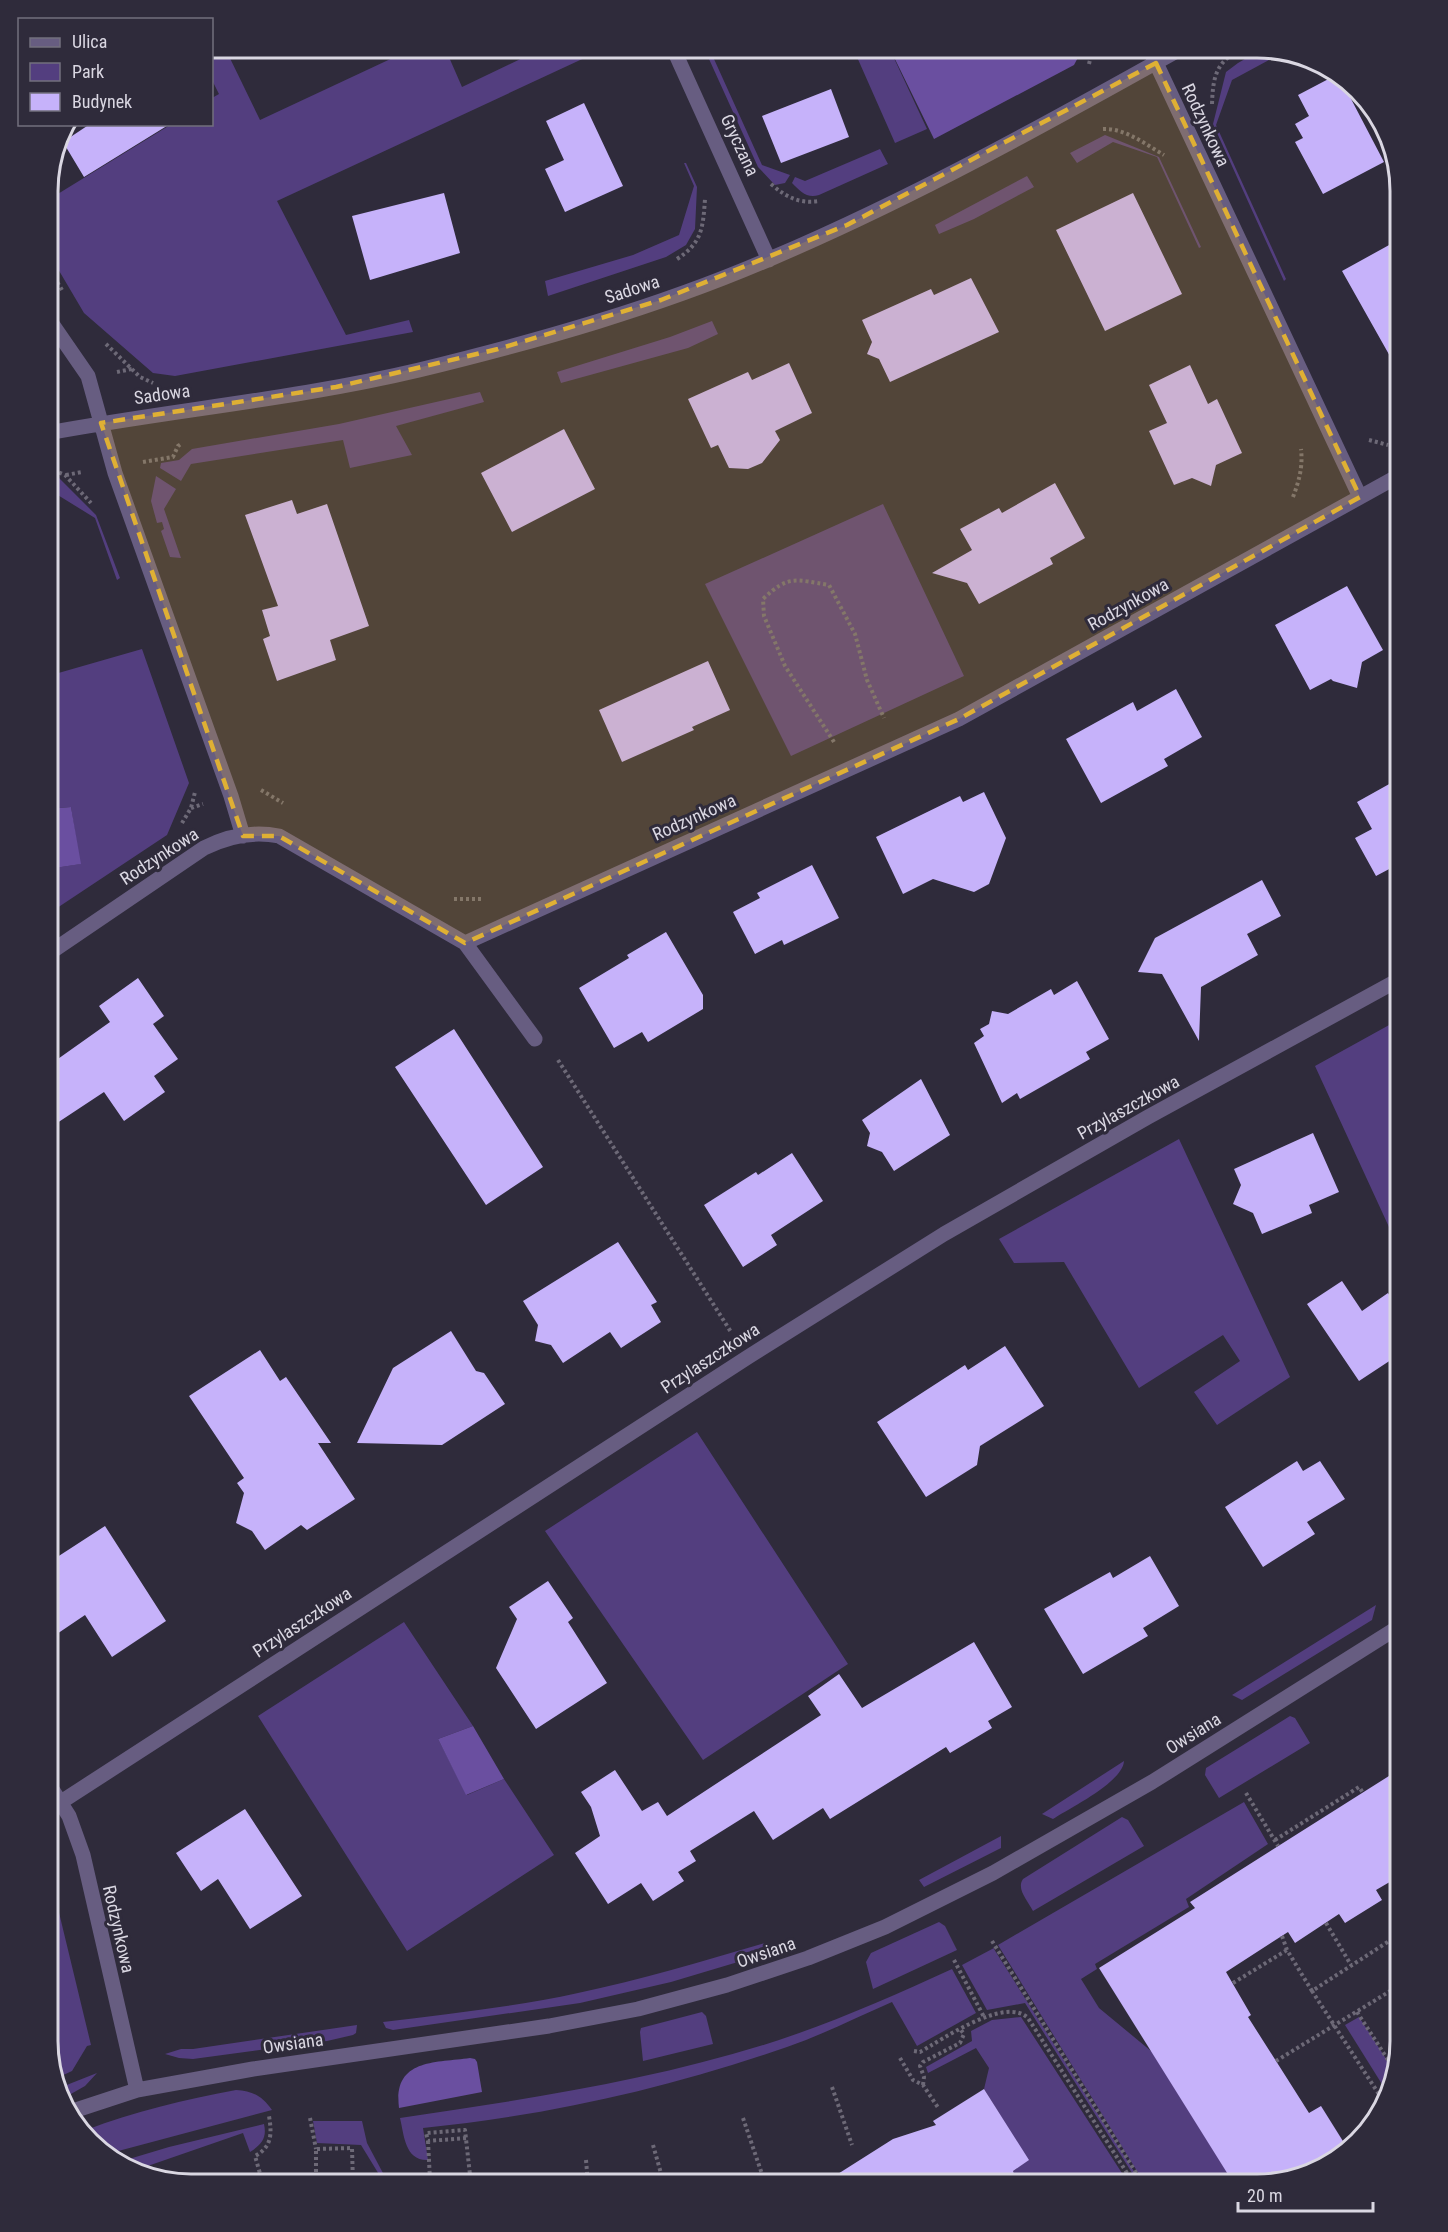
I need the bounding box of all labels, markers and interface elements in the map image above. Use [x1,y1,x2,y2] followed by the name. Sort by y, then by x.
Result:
[18,18,213,126] legend
[72,31,107,52] text: Ulica
[72,61,104,82] text: Park
[1178,80,1234,170] street label: Rodzynkowa
[72,91,132,112] text: Budynek
[717,111,763,179] street label: Gryczana
[602,270,662,308] street label: Sadowa
[133,380,191,408] street label: Sadowa
[1084,573,1172,635] street label: Rodzynkowa
[649,789,739,845] street label: Rodzynkowa
[116,823,202,889] street label: Rodzynkowa
[1073,1070,1183,1144] street label: Przylaszczkowa
[657,1318,763,1398] street label: Przylaszczkowa
[249,1582,355,1662] street label: Przylaszczkowa
[1162,1708,1224,1758] street label: Owsiana
[99,1883,139,1975] street label: Rodzynkowa
[734,1932,798,1972] street label: Owsiana
[261,2028,325,2058] street label: Owsiana
[1238,2175,1373,2213] scale bar
[1247,2185,1282,2206] text: 20 m

